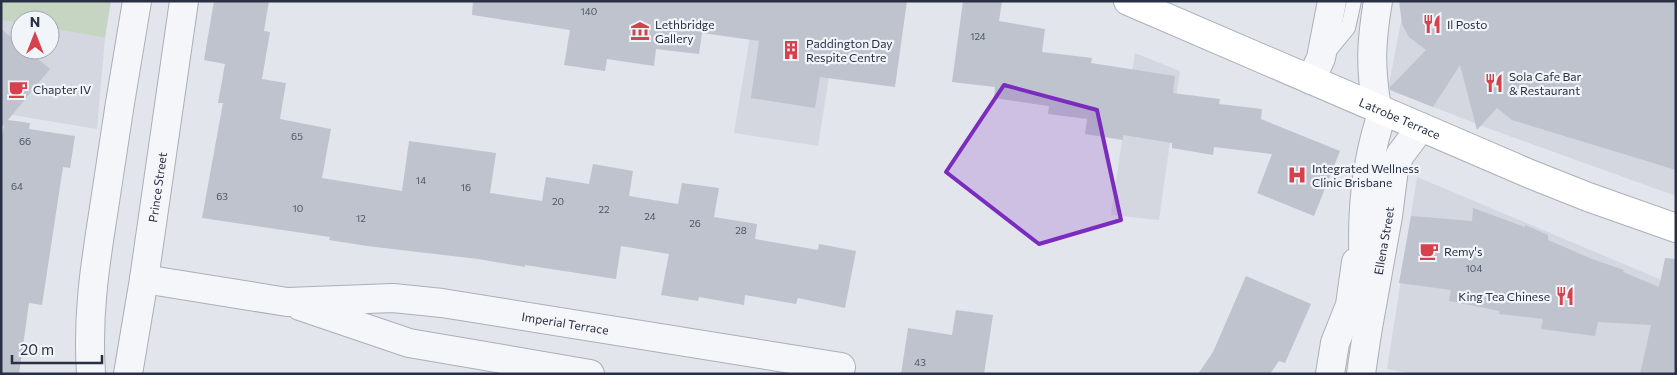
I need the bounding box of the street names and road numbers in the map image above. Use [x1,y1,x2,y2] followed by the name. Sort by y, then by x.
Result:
[1357,94,1443,142] street label: Latrobe Terrace
[145,151,169,223] street label: Prince Street
[1371,206,1396,276] street label: Ellena Street
[521,309,610,337] street label: Imperial Terrace

